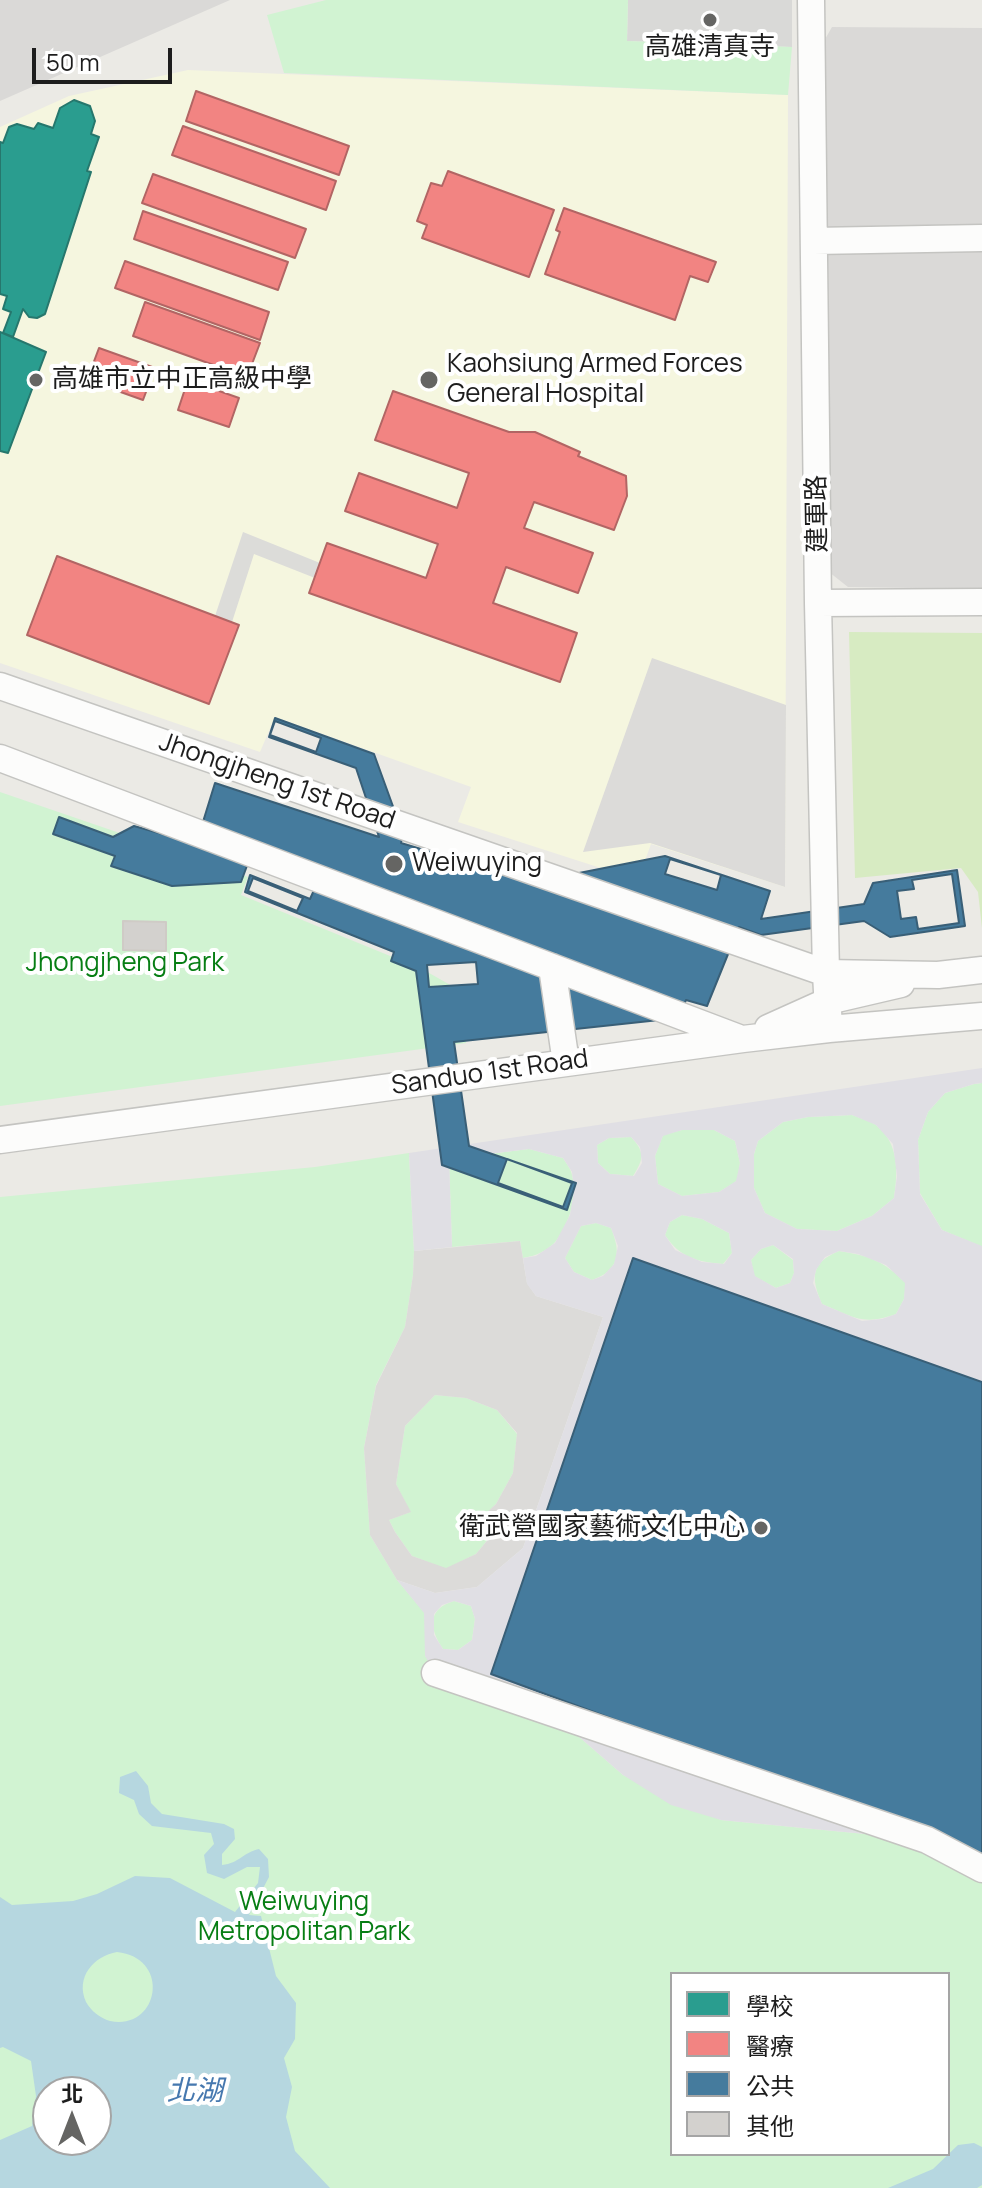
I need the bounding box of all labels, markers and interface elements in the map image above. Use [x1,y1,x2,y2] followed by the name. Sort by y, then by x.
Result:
[701,11,719,29] marker: 高雄清真寺
[36,32,176,82] scale bar
[645,32,775,64] place label: 高雄清真寺
[46,45,100,78] text: 50 m
[447,349,743,410] place label: Kaohsiung Armed Forces General Hospital
[52,364,312,396] place label: 高雄市立中正高級中學
[418,369,440,391] marker: Kaohsiung Armed Forces General Hospital
[27,371,45,389] marker: 高雄市立中正高級中學
[802,475,834,553] street label: 建軍路
[155,727,399,837] street label: Jhongjheng 1st Road
[412,848,542,880] place label: Weiwuying
[383,853,405,875] marker: Weiwuying
[26,948,224,980] park label: Jhongjheng Park
[390,1044,590,1102] street label: Sanduo 1st Road
[459,1512,745,1544] place label: 衛武營國家藝術文化中心
[752,1519,770,1537] marker: 衛武營國家藝術文化中心
[198,1887,410,1948] park label: Weiwuying Metropolitan Park
[670,1972,950,2156] legend
[746,1989,794,2022] text: 學校
[746,2029,794,2062] text: 醫療
[746,2069,794,2102] text: 公共
[167,2075,223,2109] water label: 北湖
[32,2076,112,2156] north arrow
[61,2079,83,2109] text: 北
[746,2109,794,2142] text: 其他

